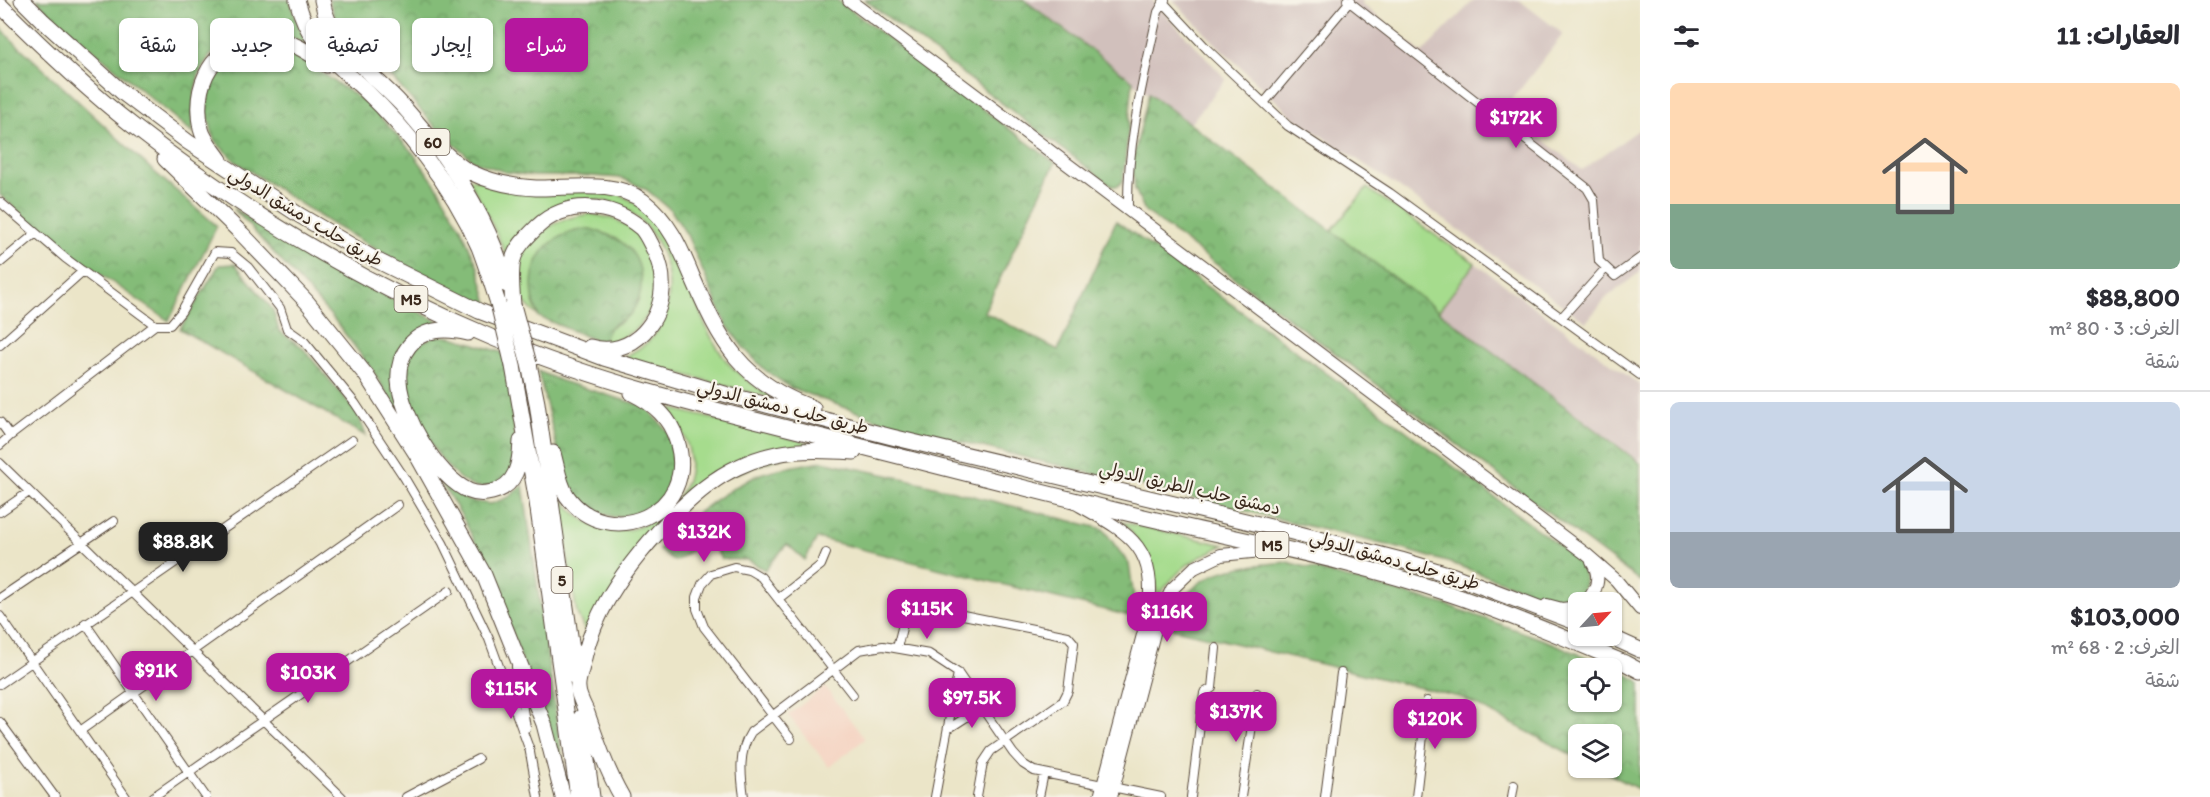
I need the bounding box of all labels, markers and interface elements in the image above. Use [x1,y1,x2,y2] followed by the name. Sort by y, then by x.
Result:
[119,18,198,72] chip: شقة
[210,18,294,72] chip: جديد
[306,18,400,72] chip: تصفية
[412,18,493,72] chip: إيجار
[505,18,588,72] chip: شراء
[2057,19,2180,51] text: العقارات: 11
[1670,20,1703,53] icon: filters
[1474,98,1558,149] pin: $172K
[1490,105,1542,129] text: $172K
[1871,122,1979,230] icon: home
[416,129,450,155] road number: 60
[222,162,387,276] street label: طريق حلب دمشق الدولي
[2086,281,2180,313] text: $88,800
[394,286,428,312] road number: M5
[2049,316,2180,340] text: الغرف: 3 · 80 m²
[2145,349,2180,373] text: شقة
[694,375,871,444] street label: طريق حلب دمشق الدولي
[1871,441,1979,549] icon: home
[1096,456,1283,524] street label: دمشق حلب الطريق الدولي
[662,512,746,563] pin: $132K
[677,519,731,543] text: $132K
[134,522,232,573] pin: $88.8K
[1306,525,1483,600] street label: طريق حلب دمشق الدولي
[153,529,213,553] text: $88.8K
[1256,532,1288,558] road number: M5
[552,567,572,593] road number: 5
[885,589,969,640] pin: $115K
[1125,592,1209,643] pin: $116K
[1568,592,1622,646] north arrow
[1568,592,1622,778] map controls
[901,596,953,620] text: $115K
[1141,599,1193,623] text: $116K
[2070,600,2180,632] text: $103,000
[2051,635,2180,659] text: الغرف: 2 · 68 m²
[120,651,192,702] pin: $91K
[266,653,350,704] pin: $103K
[135,658,177,682] text: $91K
[1568,658,1622,712] button: locate
[280,660,336,684] text: $103K
[2145,668,2180,692] text: شقة
[469,669,553,720] pin: $115K
[485,676,537,700] text: $115K
[923,678,1021,729] pin: $97.5K
[943,685,1001,709] text: $97.5K
[1194,692,1278,743] pin: $137K
[1209,699,1263,723] text: $137K
[1393,699,1477,750] pin: $120K
[1407,706,1463,730] text: $120K
[1568,724,1622,778] button: layers

